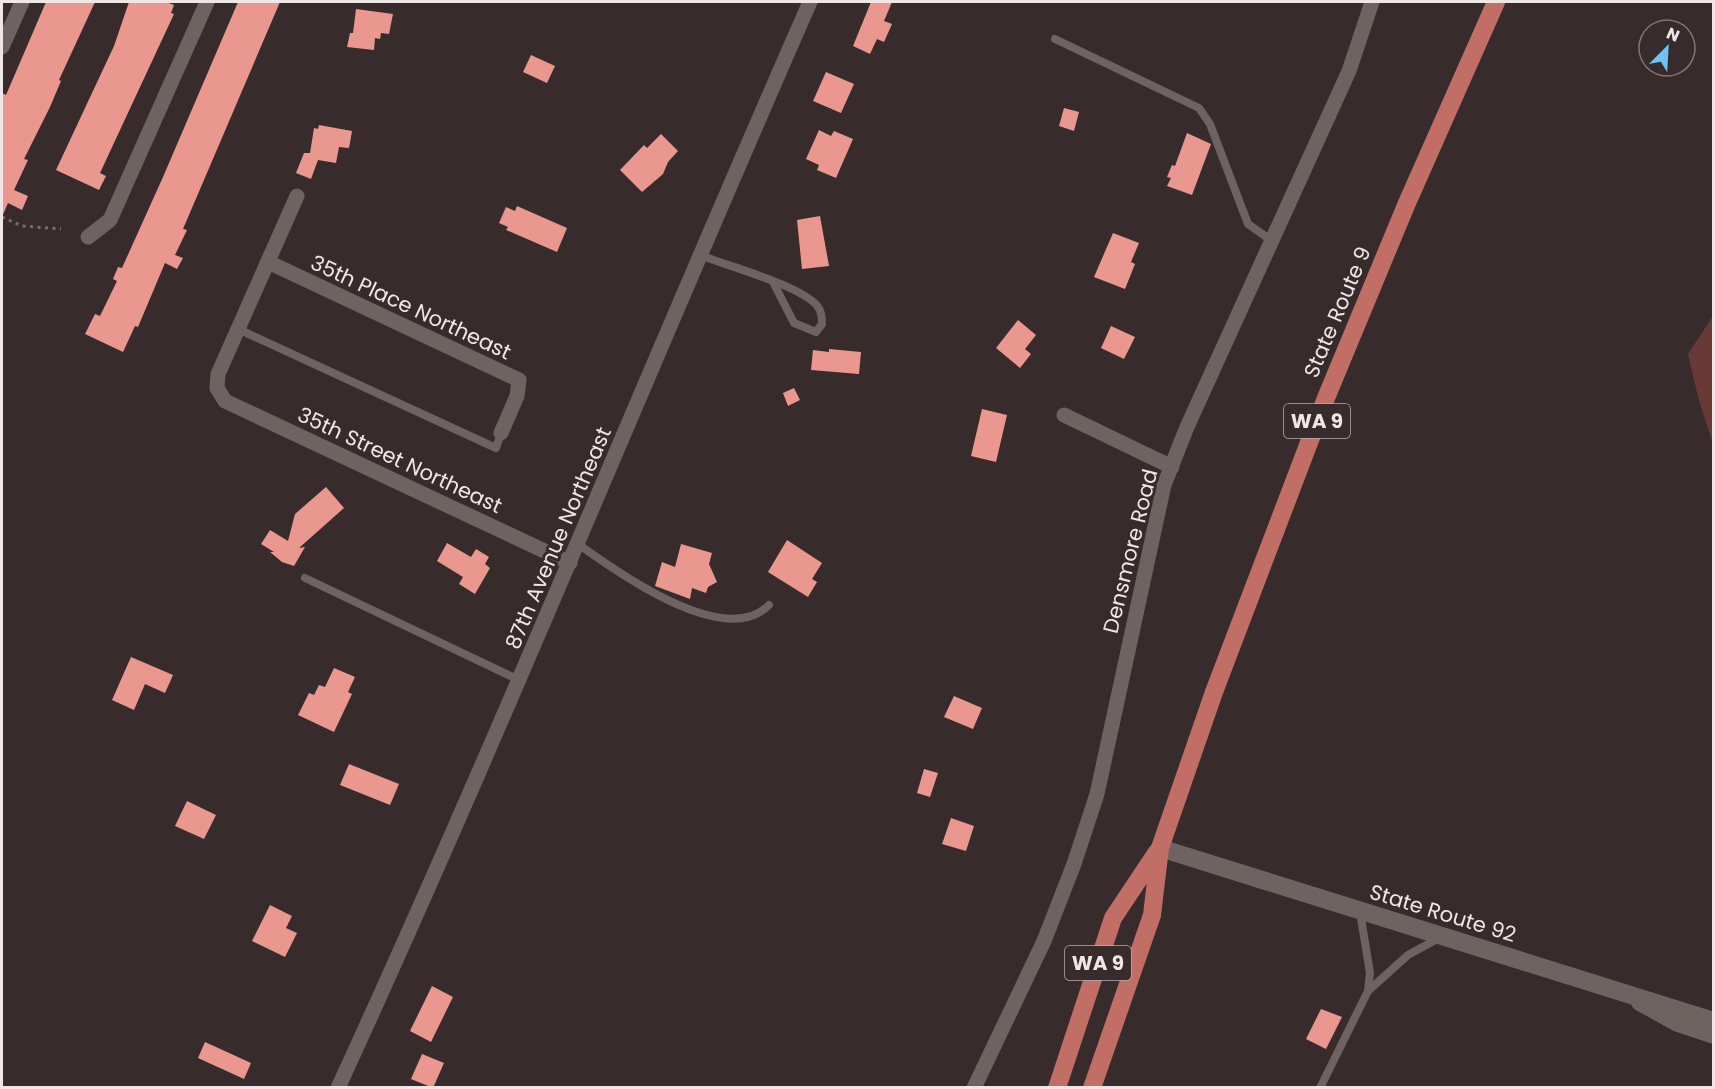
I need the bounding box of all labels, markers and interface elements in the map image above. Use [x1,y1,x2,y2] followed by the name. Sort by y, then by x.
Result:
[1637,18,1697,78] north arrow
[1663,22,1683,48] text: N
[1296,242,1378,382] street label: State Route 9
[306,248,516,366] street label: 35th Place Northeast
[293,400,507,520] street label: 35th Street Northeast
[1284,404,1350,438] road number: WA 9
[498,422,618,654] street label: 87th Avenue Northeast
[1096,466,1164,636] street label: Densmore Road
[1366,877,1520,949] street label: State Route 92
[1065,946,1131,980] road number: WA 9

